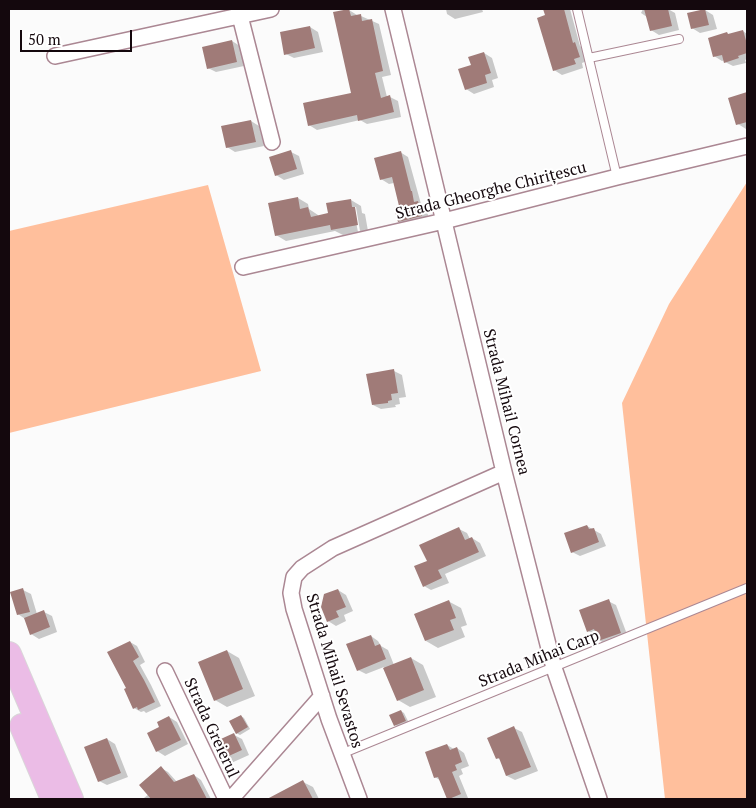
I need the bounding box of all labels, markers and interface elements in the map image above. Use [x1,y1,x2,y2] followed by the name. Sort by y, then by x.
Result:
[22,20,135,52] scale bar
[28,29,61,49] text: 50 m
[394,158,588,224] street label: Strada Gheorghe Chirițescu
[479,327,533,477] street label: Strada Mihail Cornea
[301,591,367,751] street label: Strada Mihail Sevastos
[476,626,602,692] street label: Strada Mihai Carp
[180,675,242,781] street label: Strada Greierul

